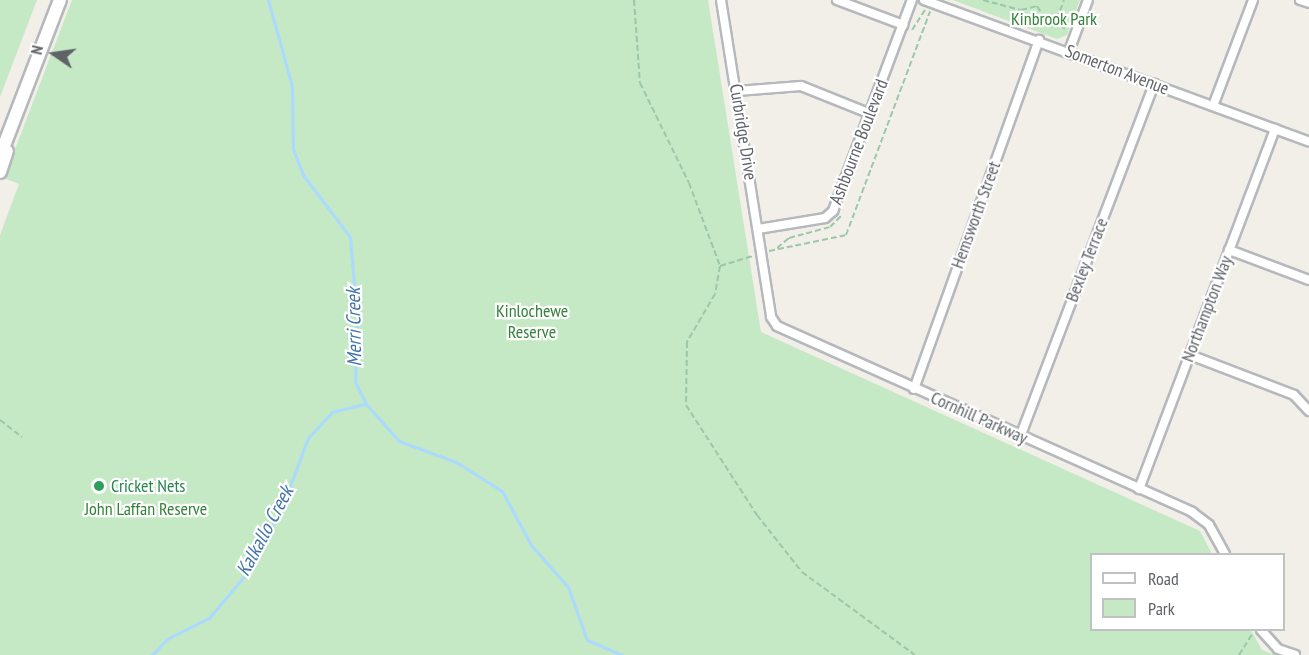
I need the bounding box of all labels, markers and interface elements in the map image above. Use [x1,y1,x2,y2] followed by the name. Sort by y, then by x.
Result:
[1011,8,1097,30] park label: Kinbrook Park
[24,24,84,84] north arrow
[1062,40,1172,100] street label: Somerton Avenue
[26,43,47,56] text: N
[825,76,893,208] street label: Ashbourne Boulevard
[725,82,761,182] street label: Curbridge Drive
[947,158,1005,272] street label: Hemsworth Street
[1061,215,1113,305] street label: Bexley Terrace
[1177,253,1237,365] street label: Northampton Way
[341,287,367,367] water label: Merri Creek
[496,301,568,344] park label: Kinlochewe Reserve
[927,387,1031,449] street label: Cornhill Parkway
[111,475,185,497] place label: Cricket Nets
[92,479,106,493] marker: Cricket Nets
[231,482,299,580] water label: Kalkallo Creek
[85,498,207,520] park label: John Laffan Reserve
[1090,553,1285,631] legend
[1148,567,1179,590] text: Road
[1148,597,1175,620] text: Park

